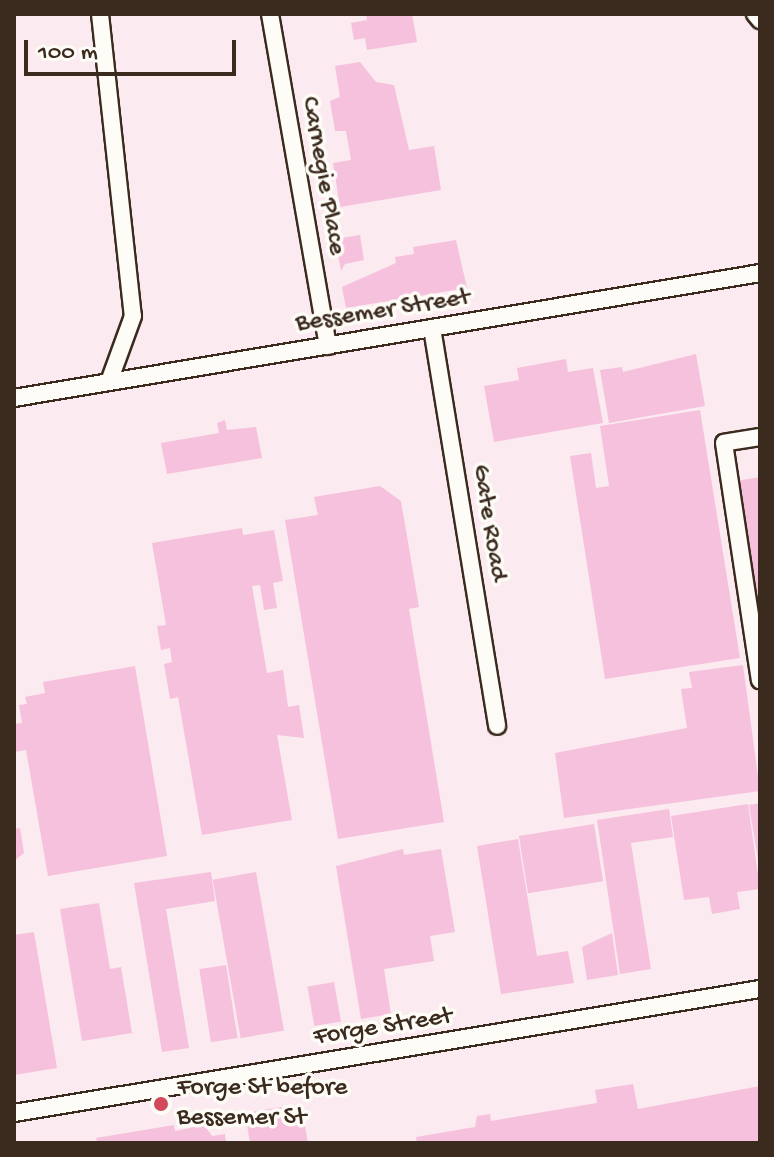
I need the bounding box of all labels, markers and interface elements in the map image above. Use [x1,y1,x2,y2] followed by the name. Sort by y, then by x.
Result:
[28,24,240,74] scale bar
[38,39,98,68] text: 100 m
[293,94,351,258] street label: Carnegie Place
[294,283,472,341] street label: Bessemer Street
[463,462,513,584] street label: Gate Road
[312,1002,454,1054] street label: Forge Street
[177,1073,347,1134] place label: Forge St before Bessemer St
[152,1095,170,1113] marker: Forge St before Bessemer St

